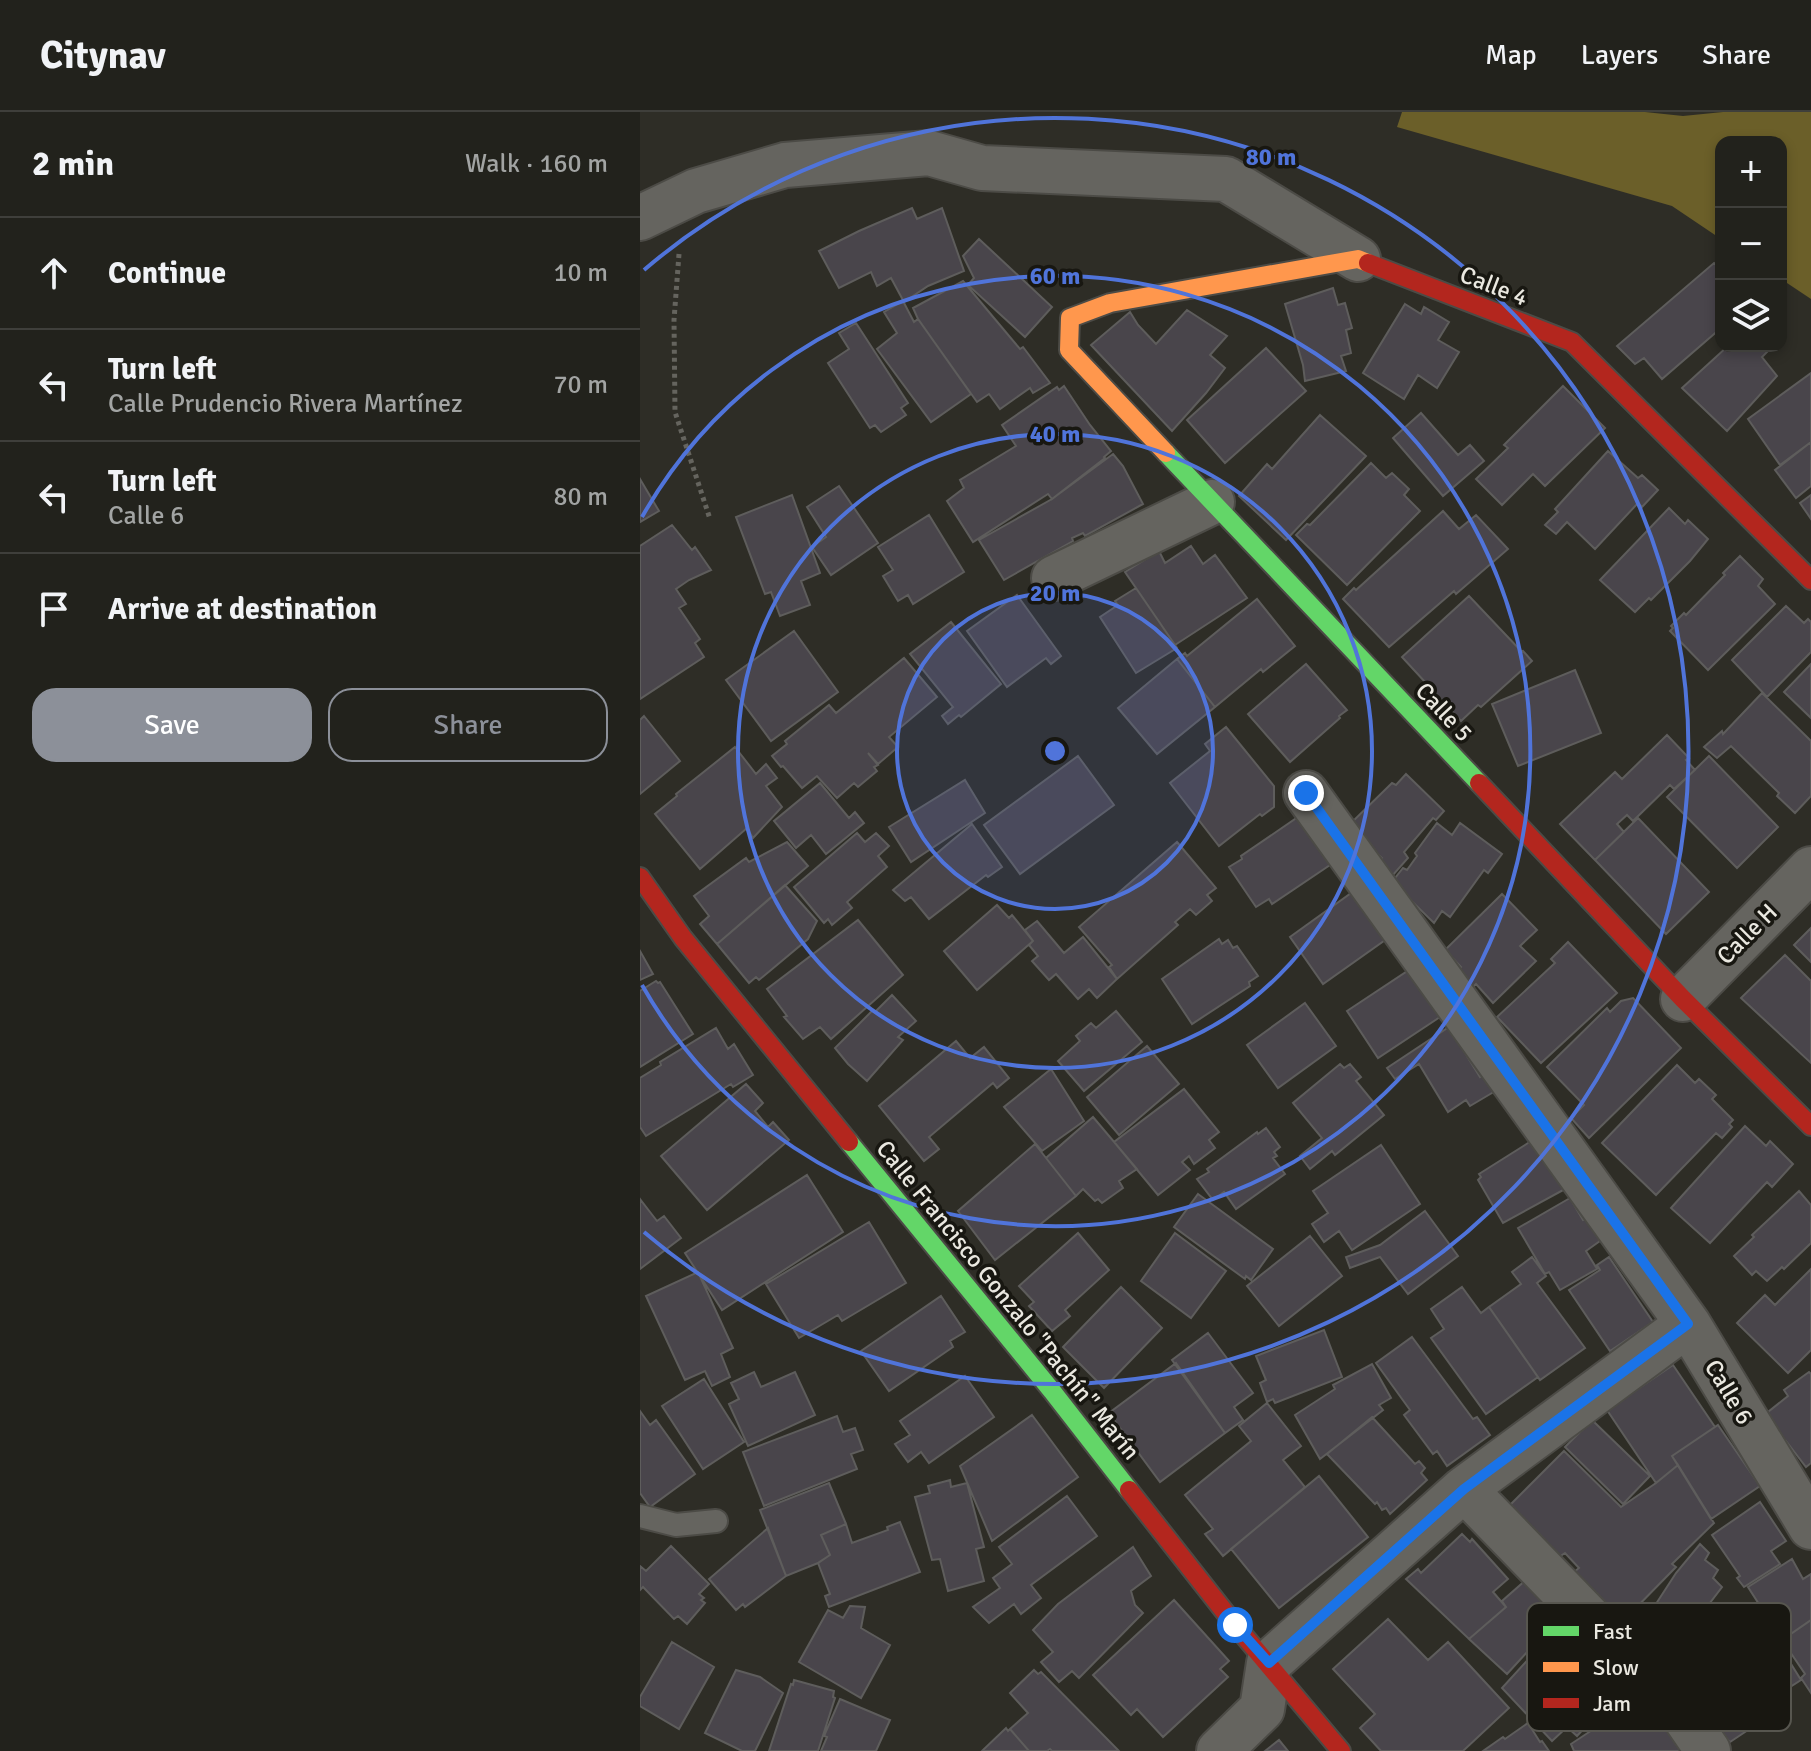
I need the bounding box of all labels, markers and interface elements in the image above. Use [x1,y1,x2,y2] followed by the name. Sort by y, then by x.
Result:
[40,32,166,79] text: Citynav
[1485,38,1537,72] text: Map
[1581,38,1658,72] text: Layers
[1702,38,1771,72] text: Share
[1715,136,1787,352] map controls
[1715,136,1787,208] button: +
[1246,142,1296,172] text: 80 m
[32,143,114,185] text: 2 min
[465,148,608,180] text: Walk · 160 m
[1715,208,1787,280] button: −
[32,251,76,295] icon: ahead
[108,255,226,292] text: Continue
[553,257,608,289] text: 10 m
[1456,259,1532,313] street label: Calle 4
[1030,261,1080,291] text: 60 m
[1715,280,1787,352] button: layers
[108,351,217,388] text: Turn left
[32,363,76,407] icon: left
[553,369,608,401] text: 70 m
[108,388,463,420] text: Calle Prudencio Rivera Martínez
[1030,419,1080,449] text: 40 m
[108,463,217,500] text: Turn left
[32,475,76,519] icon: left
[553,481,608,513] text: 80 m
[108,500,184,532] text: Calle 6
[1030,578,1080,608] text: 20 m
[32,587,76,631] icon: arrive
[108,591,377,628] text: Arrive at destination
[1409,676,1479,748] street label: Calle 5
[32,688,312,762] button: Save
[328,688,608,762] button: Share
[1041,737,1069,765] centre of rings
[1288,775,1324,811] route end
[1710,897,1784,971] street label: Calle H
[870,1134,1146,1466] street label: Calle Francisco Gonzalo "Pachín" Marín
[1698,1354,1760,1430] street label: Calle 6
[1527,1603,1791,1731] legend
[1217,1607,1253,1643] route start
[1593,1618,1633,1645] text: Fast
[1593,1654,1639,1681] text: Slow
[1593,1690,1631,1717] text: Jam

